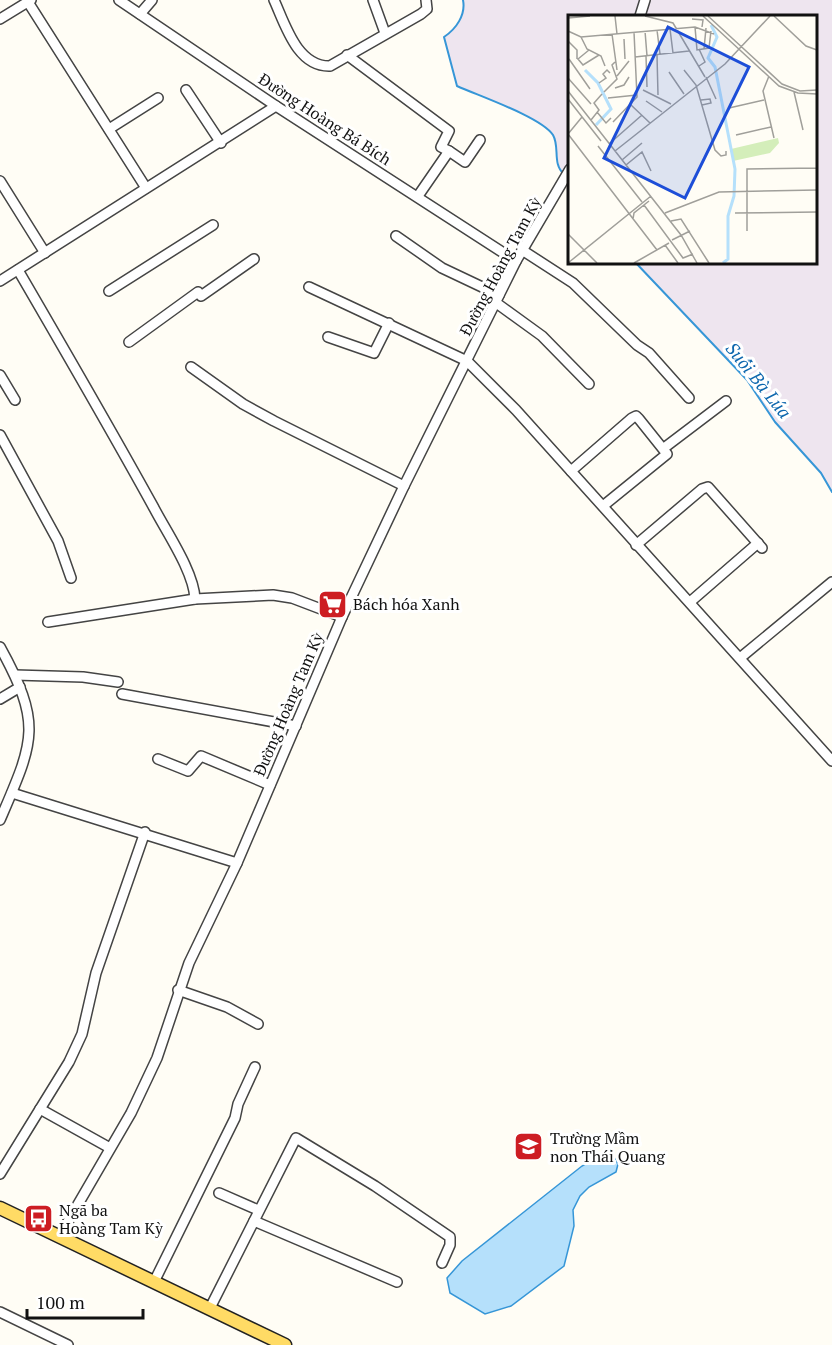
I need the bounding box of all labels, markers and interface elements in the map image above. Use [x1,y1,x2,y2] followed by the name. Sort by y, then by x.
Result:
[568,15,817,264] inset map
[254,68,396,170] street label: Đường Hoàng Bá Bích
[454,193,546,339] street label: Đường Hoàng Tam Kỳ
[721,337,797,423] water label: Suối Bà Lúa
[316,588,348,620] supermarket icon: Bách hóa Xanh
[353,593,460,615] place label: Bách hóa Xanh
[248,629,328,779] street label: Đường Hoàng Tam Kỳ
[550,1127,665,1167] place label: Trường Mầm non Thái Quang
[513,1131,545,1163] school or university icon: Trường Mầm non Thái Quang
[59,1199,163,1239] place label: Ngã ba Hoàng Tam Kỳ
[22,1203,54,1235] bus stop icon: Ngã ba Hoàng Tam Kỳ
[27,1282,142,1320] scale bar
[36,1290,85,1314] text: 100 m

